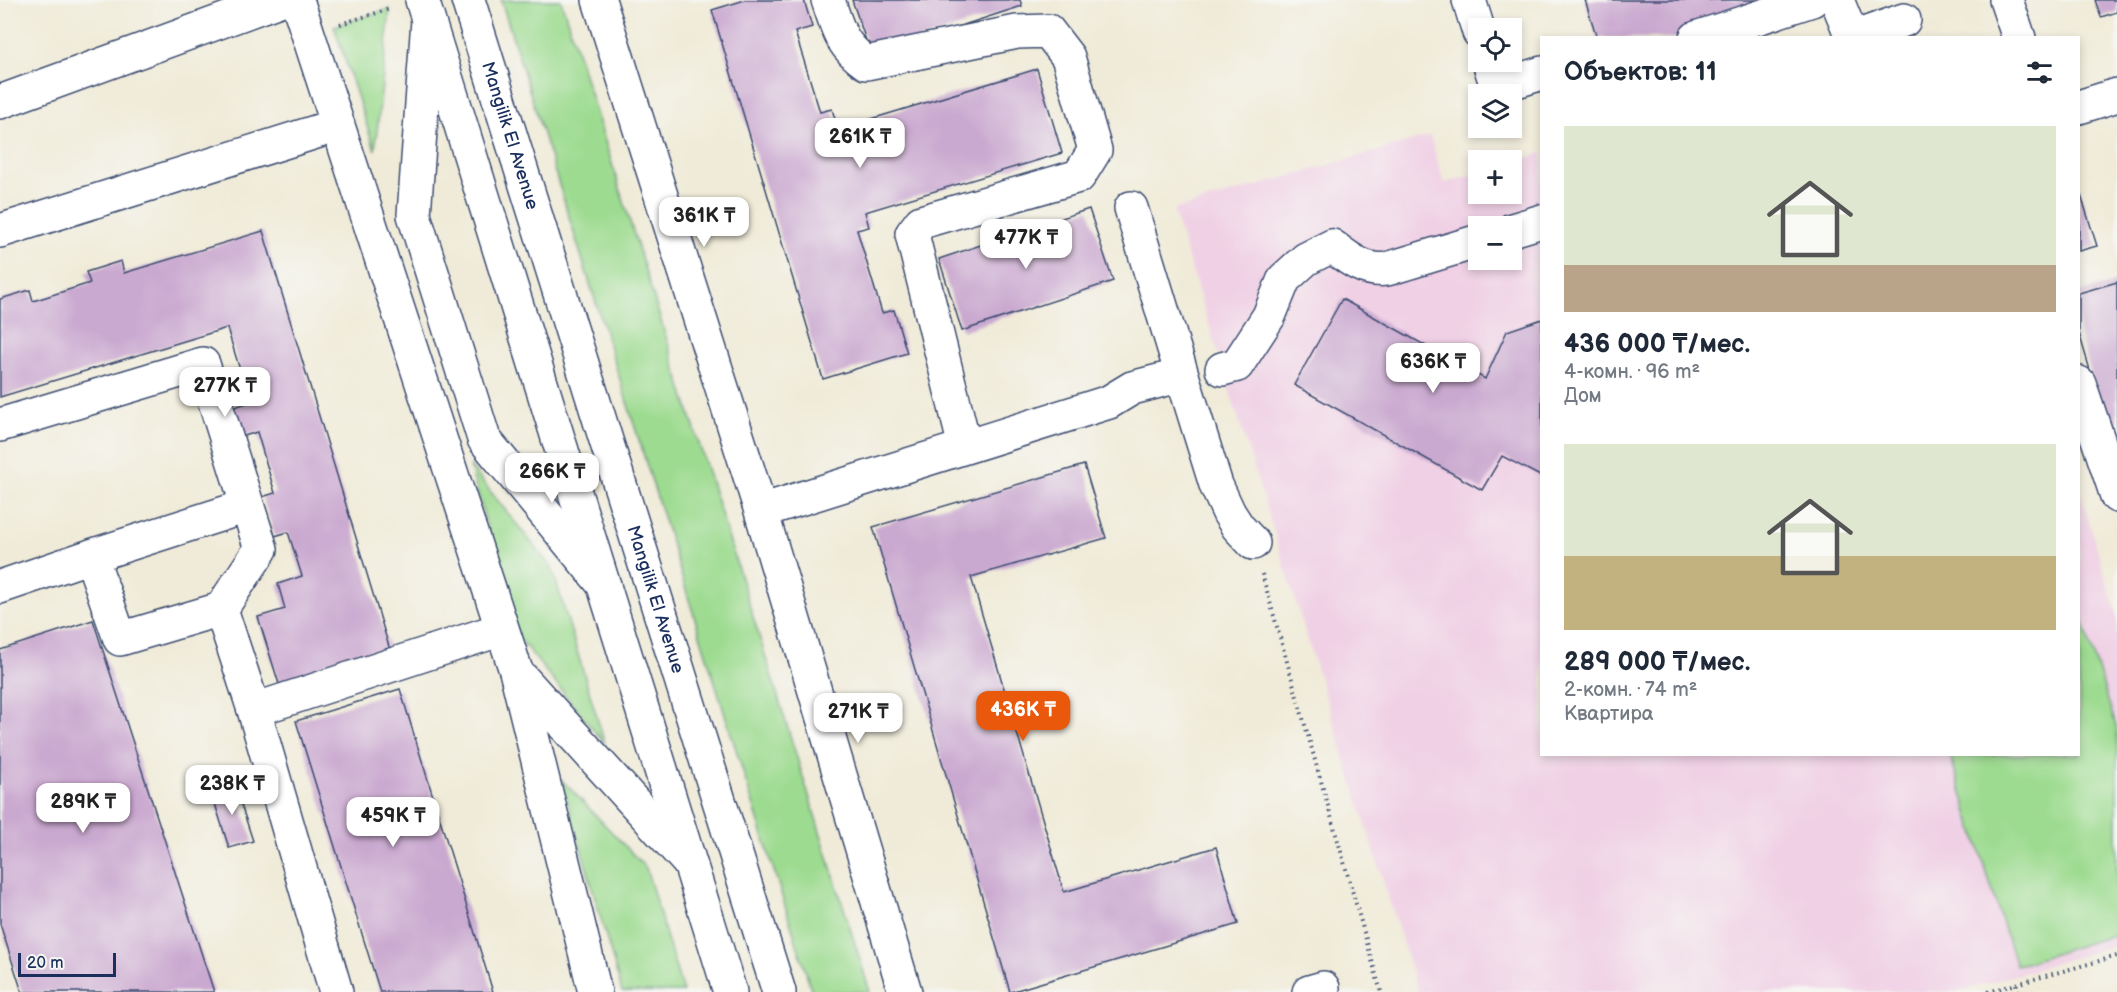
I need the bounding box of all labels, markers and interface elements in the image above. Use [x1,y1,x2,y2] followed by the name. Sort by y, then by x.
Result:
[1468,18,1522,270] map controls
[1468,18,1522,72] button: locate
[2023,56,2056,89] icon: filters
[1564,57,1717,88] text: Объектов: 11
[477,59,543,212] street label: Mangilik El Avenue
[1468,84,1522,138] button: layers
[811,118,909,169] pin: 261K ₸
[829,125,891,149] text: 261K ₸
[1468,150,1522,204] button: +
[1756,165,1864,273] icon: home
[655,197,753,248] pin: 361K ₸
[673,204,735,228] text: 361K ₸
[1468,216,1522,270] button: −
[977,219,1075,270] pin: 477K ₸
[994,226,1058,250] text: 477K ₸
[1564,329,1750,360] text: 436 000 ₸/мес.
[1384,343,1482,394] pin: 636K ₸
[1400,350,1466,374] text: 636K ₸
[1564,360,1700,384] text: 4-комн. · 96 m²
[176,367,274,418] pin: 277K ₸
[193,374,257,398] text: 277K ₸
[1564,384,1602,408] text: Дом
[503,453,601,504] pin: 266K ₸
[519,460,585,484] text: 266K ₸
[1756,483,1864,591] icon: home
[622,523,688,676] street label: Mangilik El Avenue
[1564,647,1750,678] text: 289 000 ₸/мес.
[1564,678,1697,702] text: 2-комн. · 74 m²
[974,691,1072,742] pin: 436K ₸
[809,693,907,744] pin: 271K ₸
[990,698,1056,722] text: 436K ₸
[828,700,888,724] text: 271K ₸
[1564,702,1654,726] text: Квартира
[183,765,281,816] pin: 238K ₸
[199,772,265,796] text: 238K ₸
[34,783,132,834] pin: 289K ₸
[50,790,116,814] text: 289K ₸
[344,797,442,848] pin: 459K ₸
[361,804,425,828] text: 459K ₸
[18,950,116,978] scale bar
[27,954,63,973] text: 20 m

